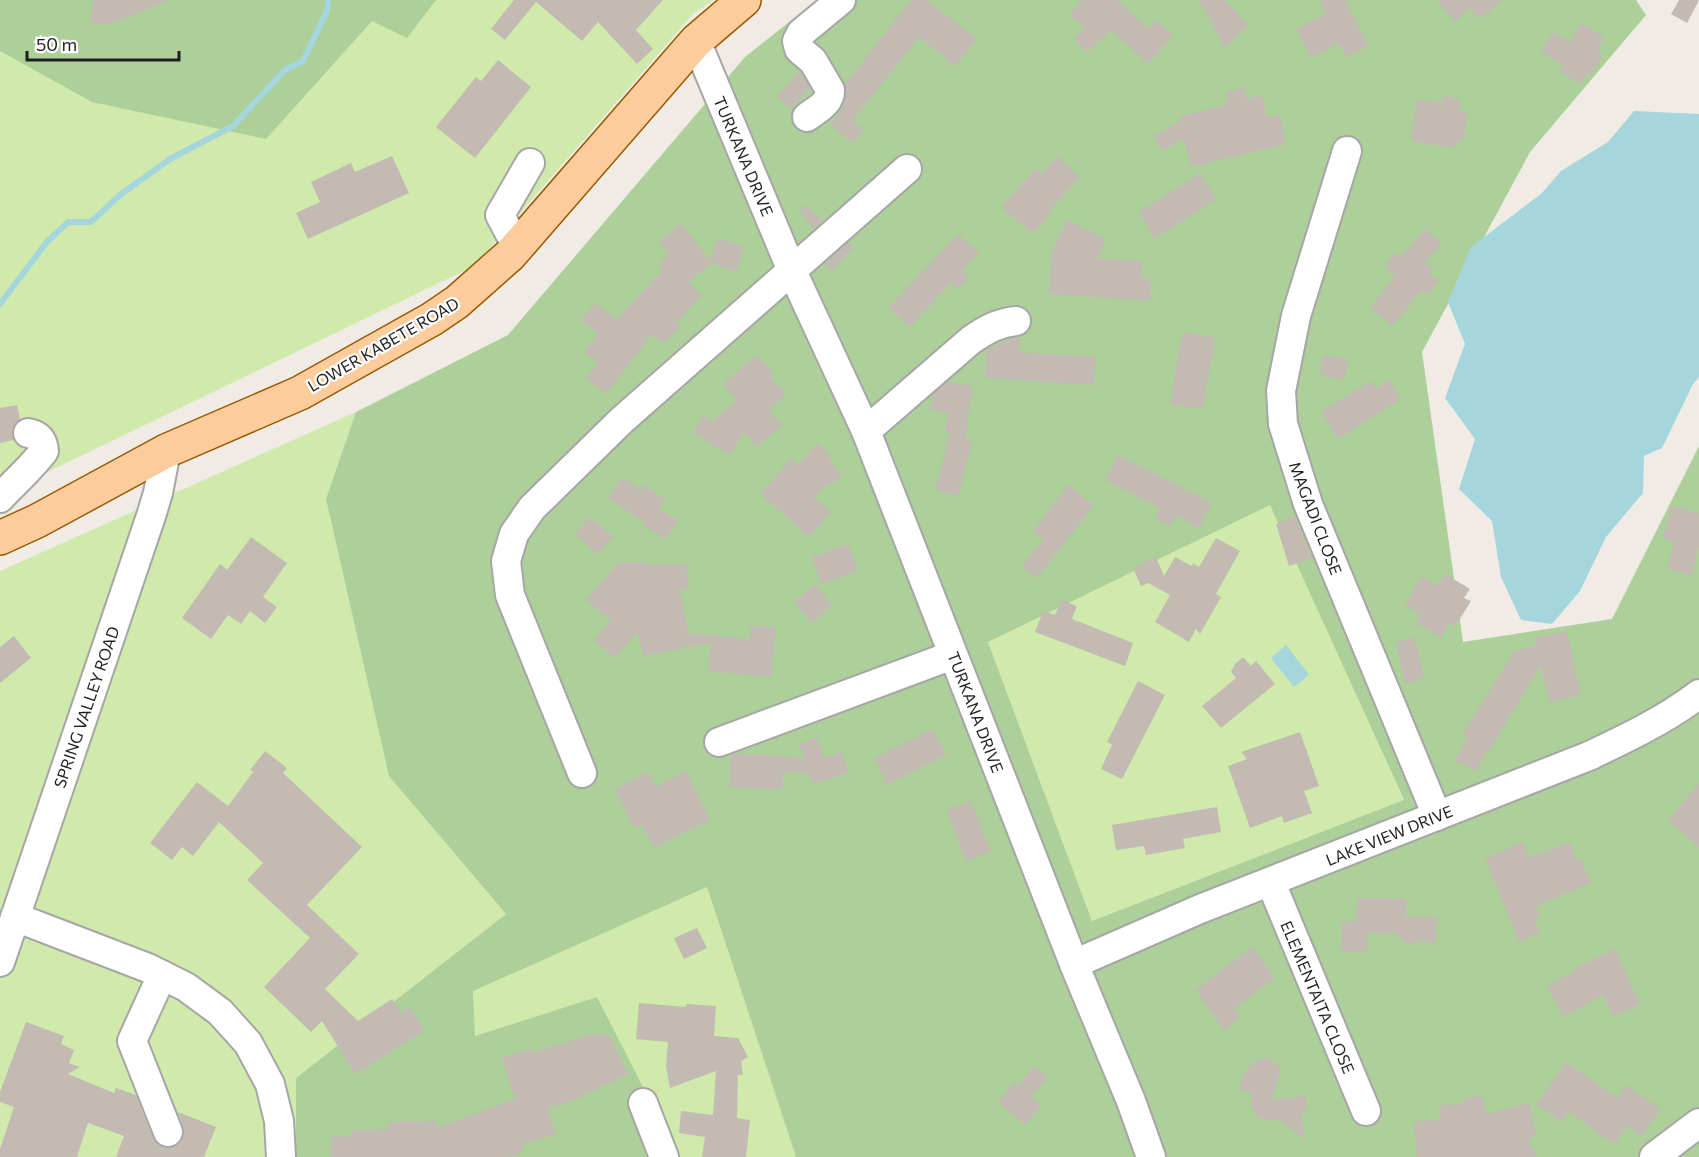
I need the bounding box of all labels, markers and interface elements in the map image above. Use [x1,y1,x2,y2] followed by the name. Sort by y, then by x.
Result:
[27,24,178,62] scale bar
[36,33,77,55] text: 50 m
[710,93,778,219] street label: TURKANA DRIVE
[304,293,462,395] street label: LOWER KABETE ROAD
[1286,459,1346,577] street label: MAGADI CLOSE
[49,624,123,790] street label: SPRING VALLEY ROAD
[944,649,1008,775] street label: TURKANA DRIVE
[1323,801,1455,869] street label: LAKE VIEW DRIVE
[1277,918,1359,1076] street label: ELEMENTAITA CLOSE

